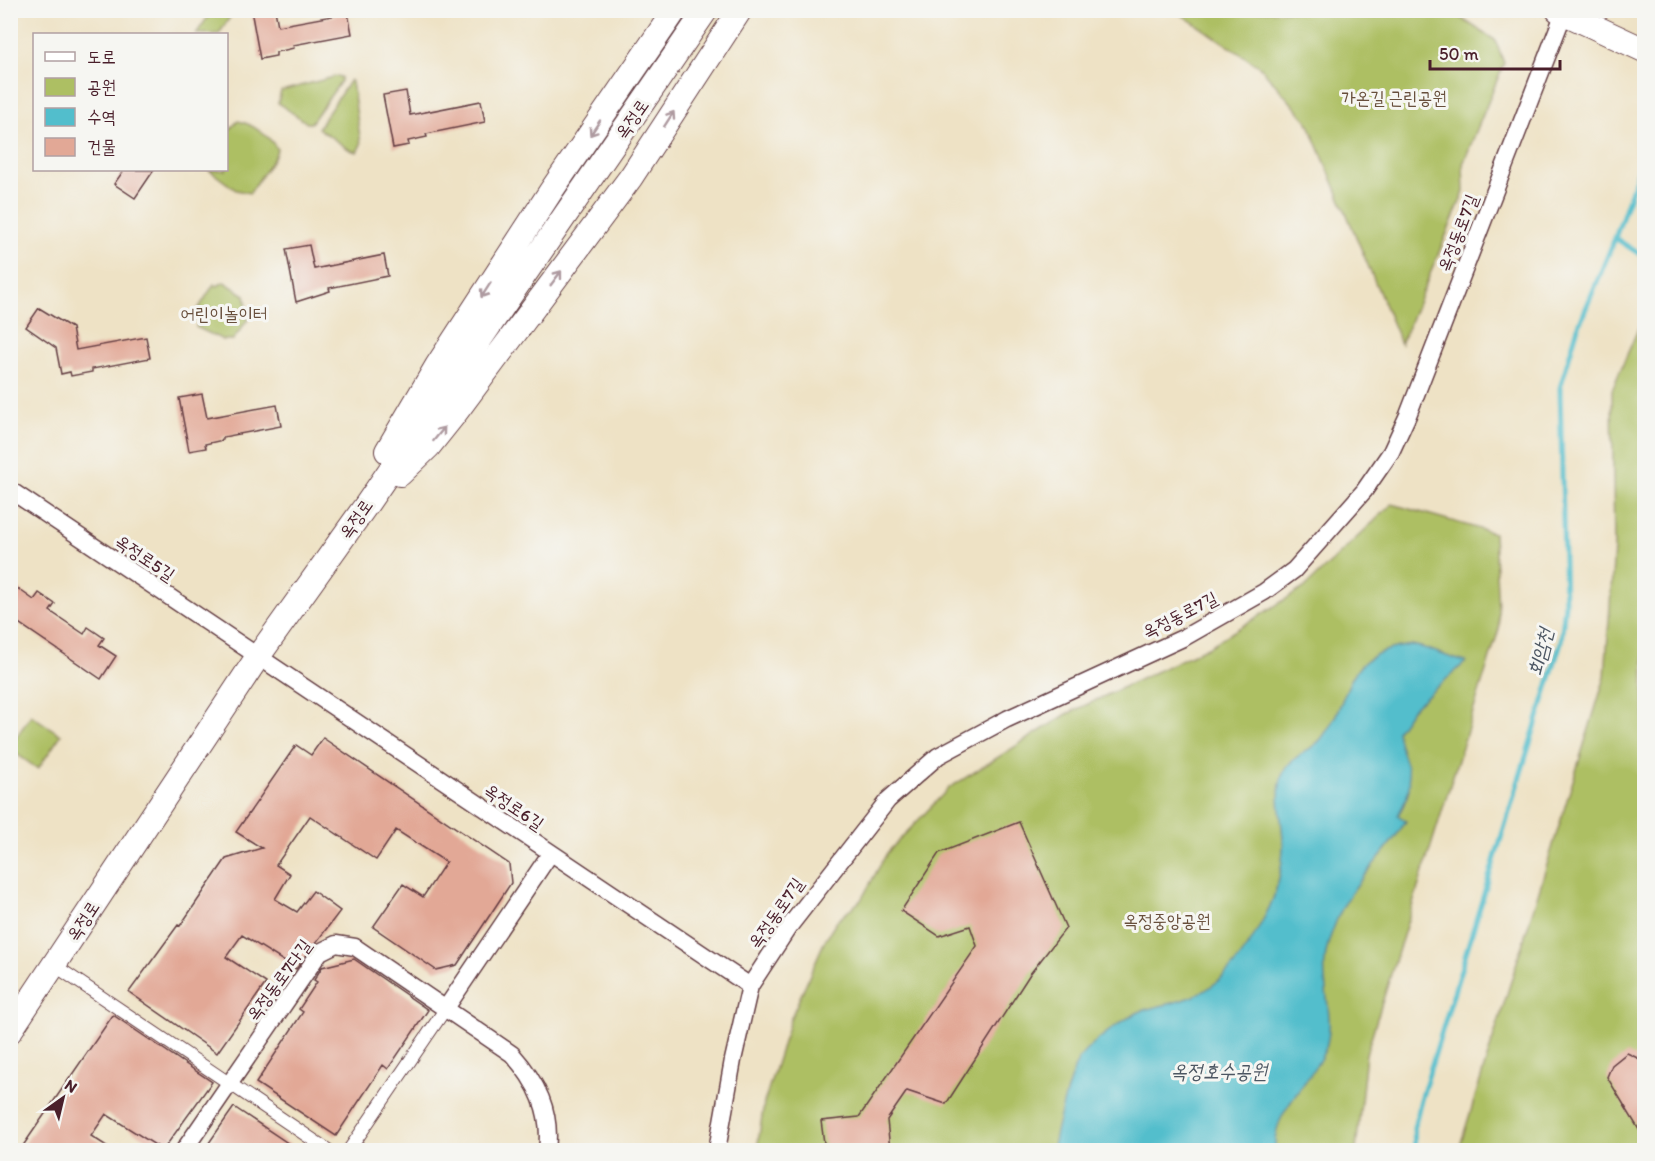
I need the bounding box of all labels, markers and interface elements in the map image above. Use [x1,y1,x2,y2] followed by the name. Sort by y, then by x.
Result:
[33,33,228,171] legend
[1430,33,1560,71] scale bar
[1439,43,1479,65] text: 50 m
[87,46,116,68] text: 도로
[87,76,116,98] text: 공원
[1341,87,1447,109] park label: 가온길 근린공원
[611,95,653,143] street label: 옥정로
[87,106,116,128] text: 수역
[664,111,676,128] one-way arrow
[589,119,601,136] one-way arrow
[87,136,116,158] text: 건물
[1433,191,1483,275] street label: 옥정동로7길
[550,270,563,286] one-way arrow
[480,282,493,299] one-way arrow
[181,303,267,325] park label: 어린이놀이터
[432,427,446,442] one-way arrow
[335,495,377,543] street label: 옥정로
[111,530,180,586] street label: 옥정로5길
[1139,587,1222,643] street label: 옥정동로7길
[1523,624,1558,678] water label: 회암천
[480,779,549,835] street label: 옥정로6길
[744,873,809,953] street label: 옥정동로7길
[62,897,104,945] street label: 옥정로
[1124,910,1210,932] park label: 옥정중앙공원
[242,934,316,1025] street label: 옥정동로7다길
[1171,1059,1269,1083] water label: 옥정호수공원
[33,1068,93,1128] north arrow
[61,1075,81,1097] text: N

